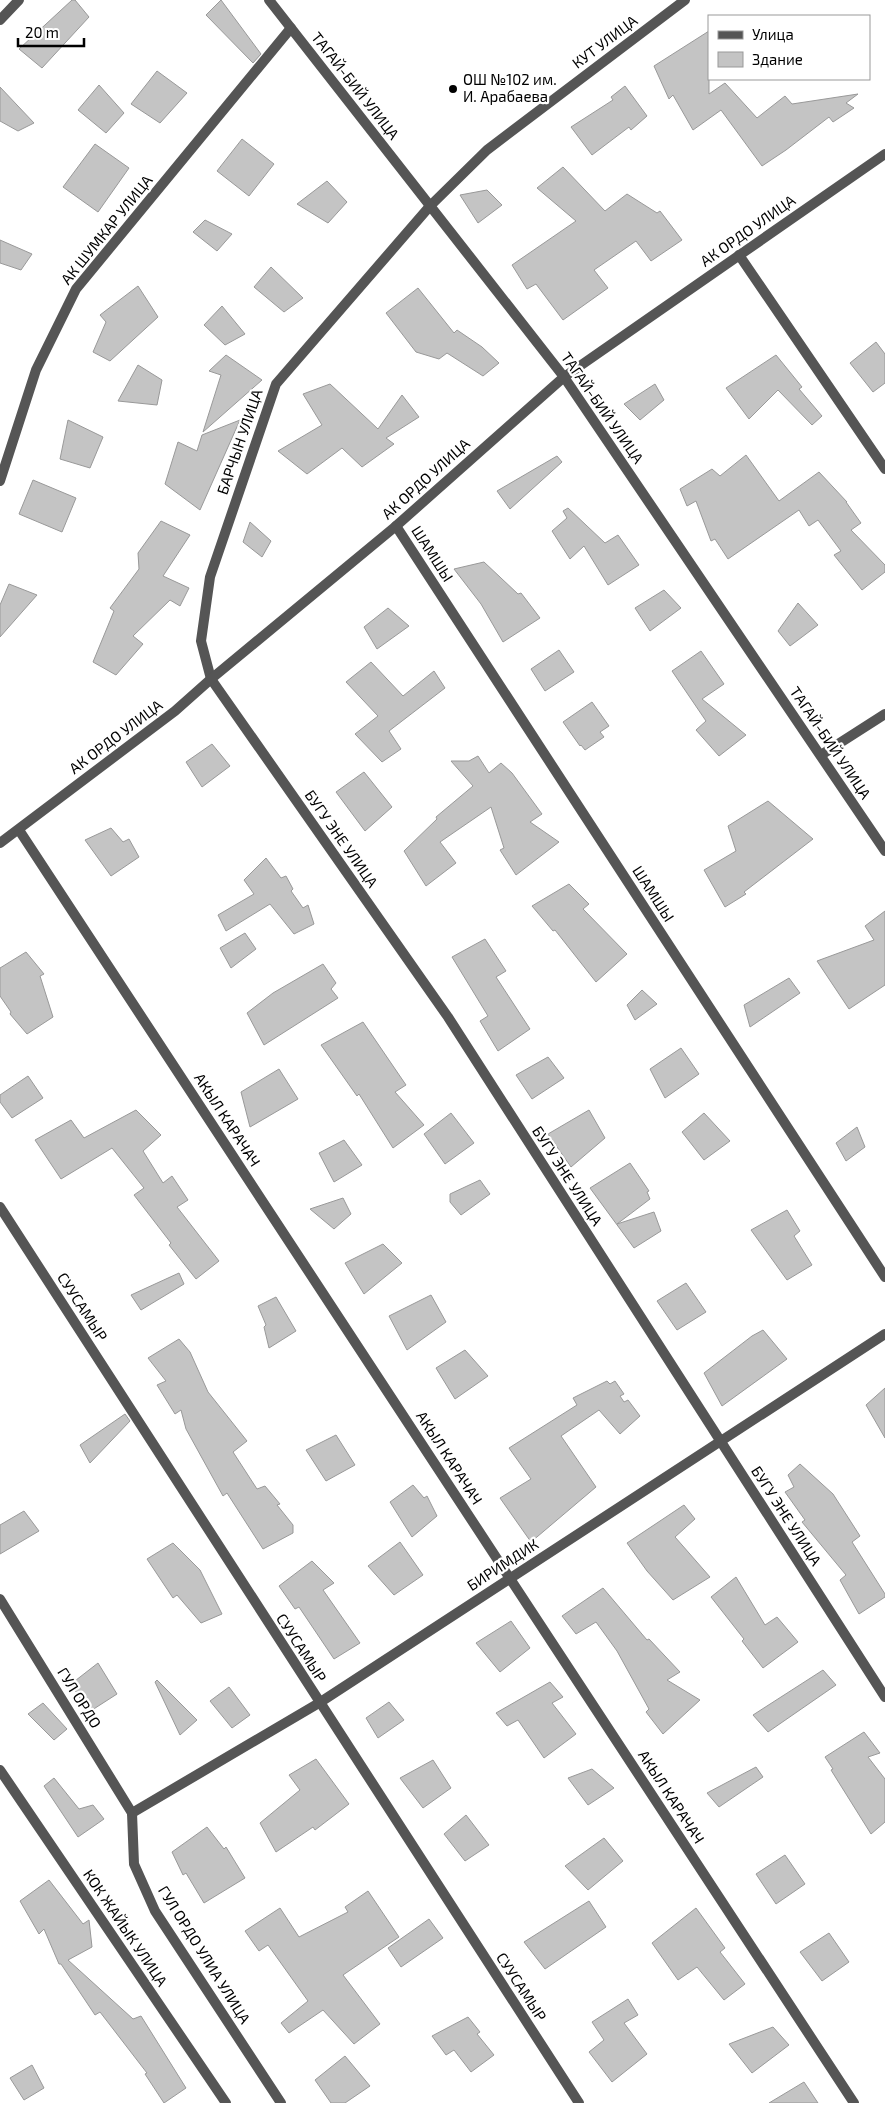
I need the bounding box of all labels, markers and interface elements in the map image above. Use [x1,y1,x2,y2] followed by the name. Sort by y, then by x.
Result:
[568,10,641,72] street label: КУТ УЛИЦА
[18,15,84,47] scale bar
[708,15,870,80] legend
[25,23,59,41] text: 20 m
[752,25,794,43] text: Улица
[308,28,404,143] street label: ТАГАЙ-БИЙ УЛИЦА
[752,50,803,68] text: Здание
[463,70,557,105] place label: ОШ №102 им. И. Арабаева
[447,83,459,95] marker: ОШ №102 им. И. Арабаева
[57,171,156,288] street label: АК ШУМКАР УЛИЦА
[696,190,799,270] street label: АК ОРДО УЛИЦА
[558,348,648,467] street label: ТАГАЙ-БИЙ УЛИЦА
[213,386,266,497] street label: БАРЧЫН УЛИЦА
[378,434,473,522] street label: АК ОРДО УЛИЦА
[408,522,458,585] street label: ШАМШЫ
[787,683,875,803] street label: ТАГАЙ-БИЙ УЛИЦА
[65,695,166,777] street label: АК ОРДО УЛИЦА
[301,786,383,891] street label: БУГУ ЭНЕ УЛИЦА
[629,862,679,925] street label: ШАМШЫ
[191,1069,265,1170] street label: АКЫЛ КАРАЧАЧ
[529,1122,607,1229] street label: БУГУ ЭНЕ УЛИЦА
[54,1269,112,1344] street label: СУУСАМЫР
[413,1407,487,1508] street label: АКЫЛ КАРАЧАЧ
[748,1462,826,1569] street label: БУГУ ЭНЕ УЛИЦА
[463,1534,542,1594] street label: БИРИМДИК
[273,1610,331,1685] street label: СУУСАМЫР
[54,1664,105,1731] street label: ГУЛ ОРДО
[635,1746,709,1847] street label: АКЫЛ КАРАЧАЧ
[80,1866,172,1990] street label: КОК ЖАЙЫК УЛИЦА
[155,1882,255,2027] street label: ГУЛ ОРДО УЛИА УЛИЦА
[493,1949,551,2024] street label: СУУСАМЫР

